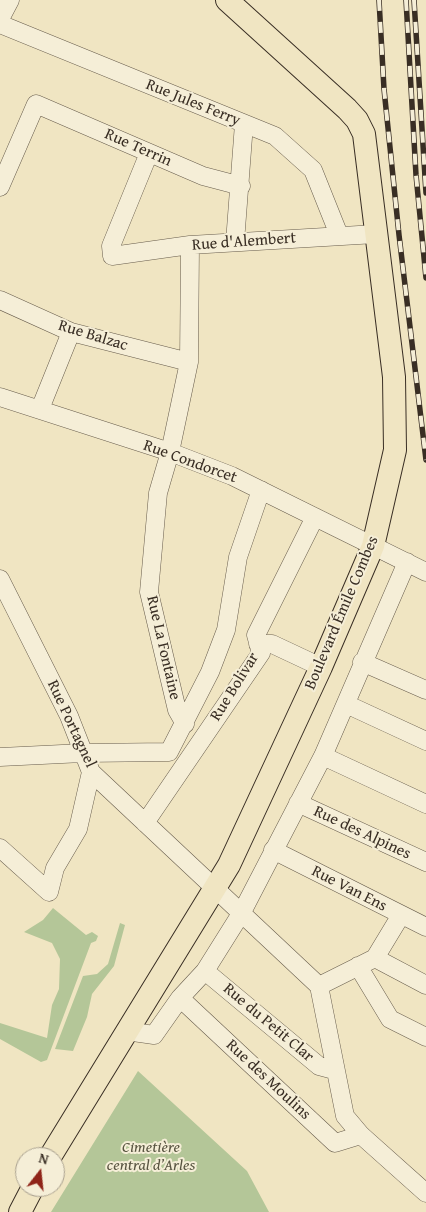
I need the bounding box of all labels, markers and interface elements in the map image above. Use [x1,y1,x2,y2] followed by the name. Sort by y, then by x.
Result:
[143,75,243,131] street label: Rue Jules Ferry
[101,125,175,171] street label: Rue Terrin
[191,229,297,255] street label: Rue d'Alembert
[56,316,130,356] street label: Rue Balzac
[141,436,239,488] street label: Rue Condorcet
[301,533,383,693] street label: Boulevard Émile Combes
[142,594,184,702] street label: Rue La Fontaine
[206,649,264,725] street label: Rue Bolivar
[42,677,100,771] street label: Rue Portagnel
[310,802,414,864] street label: Rue des Alpines
[308,862,390,916] street label: Rue Van Ens
[219,980,317,1066] street label: Rue du Petit Clar
[222,1036,314,1124] street label: Rue des Moulins
[107,1138,195,1176] park label: Cimetière central d’Arles
[15,1147,65,1197] north arrow
[37,1148,51,1169] text: N

